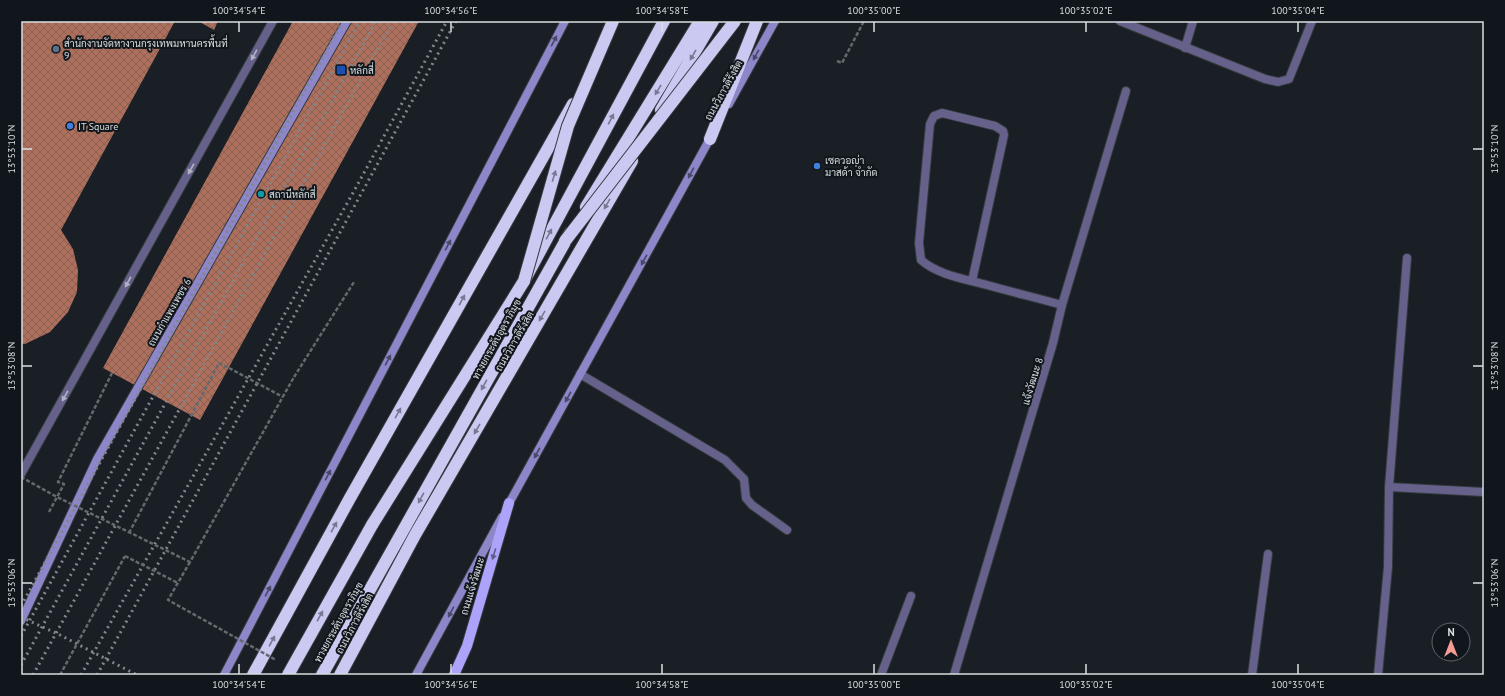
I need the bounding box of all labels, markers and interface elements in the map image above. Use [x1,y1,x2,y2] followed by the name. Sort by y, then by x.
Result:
[212,4,266,17] text: 100°34'54"E
[424,4,478,17] text: 100°34'56"E
[635,4,689,17] text: 100°34'58"E
[847,4,901,17] text: 100°35'00"E
[1059,4,1113,17] text: 100°35'02"E
[1271,4,1325,17] text: 100°35'04"E
[64,34,228,62] place label: สำนักงานจัดหางานกรุงเทพมหานครพื้นที่ 9
[551,35,558,46] one-way arrow
[51,44,61,54] marker: สำนักงานจัดหางานกรุงเทพมหานครพื้นที่ 9
[251,49,258,61] one-way arrow
[690,49,697,61] one-way arrow
[753,49,760,61] one-way arrow
[702,58,745,123] street label: ถนนวิภาวดีรังสิต
[350,62,374,77] place label: หลักสี่
[335,64,347,76] marker: หลักสี่
[654,84,661,96] one-way arrow
[607,114,614,125] one-way arrow
[78,120,118,133] place label: IT Square
[65,121,75,131] marker: IT Square
[5,124,18,174] text: 13°53'10"N
[1488,124,1501,174] text: 13°53'10"N
[825,154,877,179] place label: เซควอญ่า มาสด้า จำกัด
[812,161,822,171] marker: เซควอญ่า มาสด้า จำกัด
[188,163,195,175] one-way arrow
[688,167,695,179] one-way arrow
[551,169,557,181] one-way arrow
[269,186,316,201] place label: สถานีหลักสี่
[256,189,266,199] marker: สถานีหลักสี่
[604,198,611,210] one-way arrow
[546,228,552,240] one-way arrow
[445,239,451,251] one-way arrow
[640,254,647,265] one-way arrow
[145,276,194,348] street label: ถนนกำแพงเพชร 6
[124,277,131,288] one-way arrow
[458,294,465,306] one-way arrow
[469,297,525,382] street label: ทางยกระดับอุตราภิมุข
[492,309,537,374] street label: ถนนวิภาวดีรังสิต
[539,310,546,322] one-way arrow
[5,341,18,391] text: 13°53'08"N
[1488,341,1501,391] text: 13°53'08"N
[385,354,391,366] one-way arrow
[1019,356,1046,407] street label: แจ้งวัฒนะ 8
[481,379,488,390] one-way arrow
[61,390,68,402] one-way arrow
[564,391,571,403] one-way arrow
[394,408,401,419] one-way arrow
[474,423,481,435] one-way arrow
[533,447,540,459] one-way arrow
[325,470,331,481] one-way arrow
[417,492,424,504] one-way arrow
[331,521,338,533] one-way arrow
[491,549,497,561] one-way arrow
[458,556,487,617] street label: ถนนแจ้งวัฒนะ
[5,558,18,608] text: 13°53'06"N
[1488,558,1501,608] text: 13°53'06"N
[311,580,367,665] street label: ทางยกระดับอุตราภิมุข
[264,585,271,597] one-way arrow
[333,591,376,656] street label: ถนนวิภาวดีรังสิต
[447,606,454,617] one-way arrow
[317,611,324,622] one-way arrow
[1431,622,1471,662] north arrow
[1447,625,1455,639] text: N
[268,635,275,647] one-way arrow
[212,678,266,691] text: 100°34'54"E
[424,678,478,691] text: 100°34'56"E
[635,678,689,691] text: 100°34'58"E
[847,678,901,691] text: 100°35'00"E
[1059,678,1113,691] text: 100°35'02"E
[1271,678,1325,691] text: 100°35'04"E

